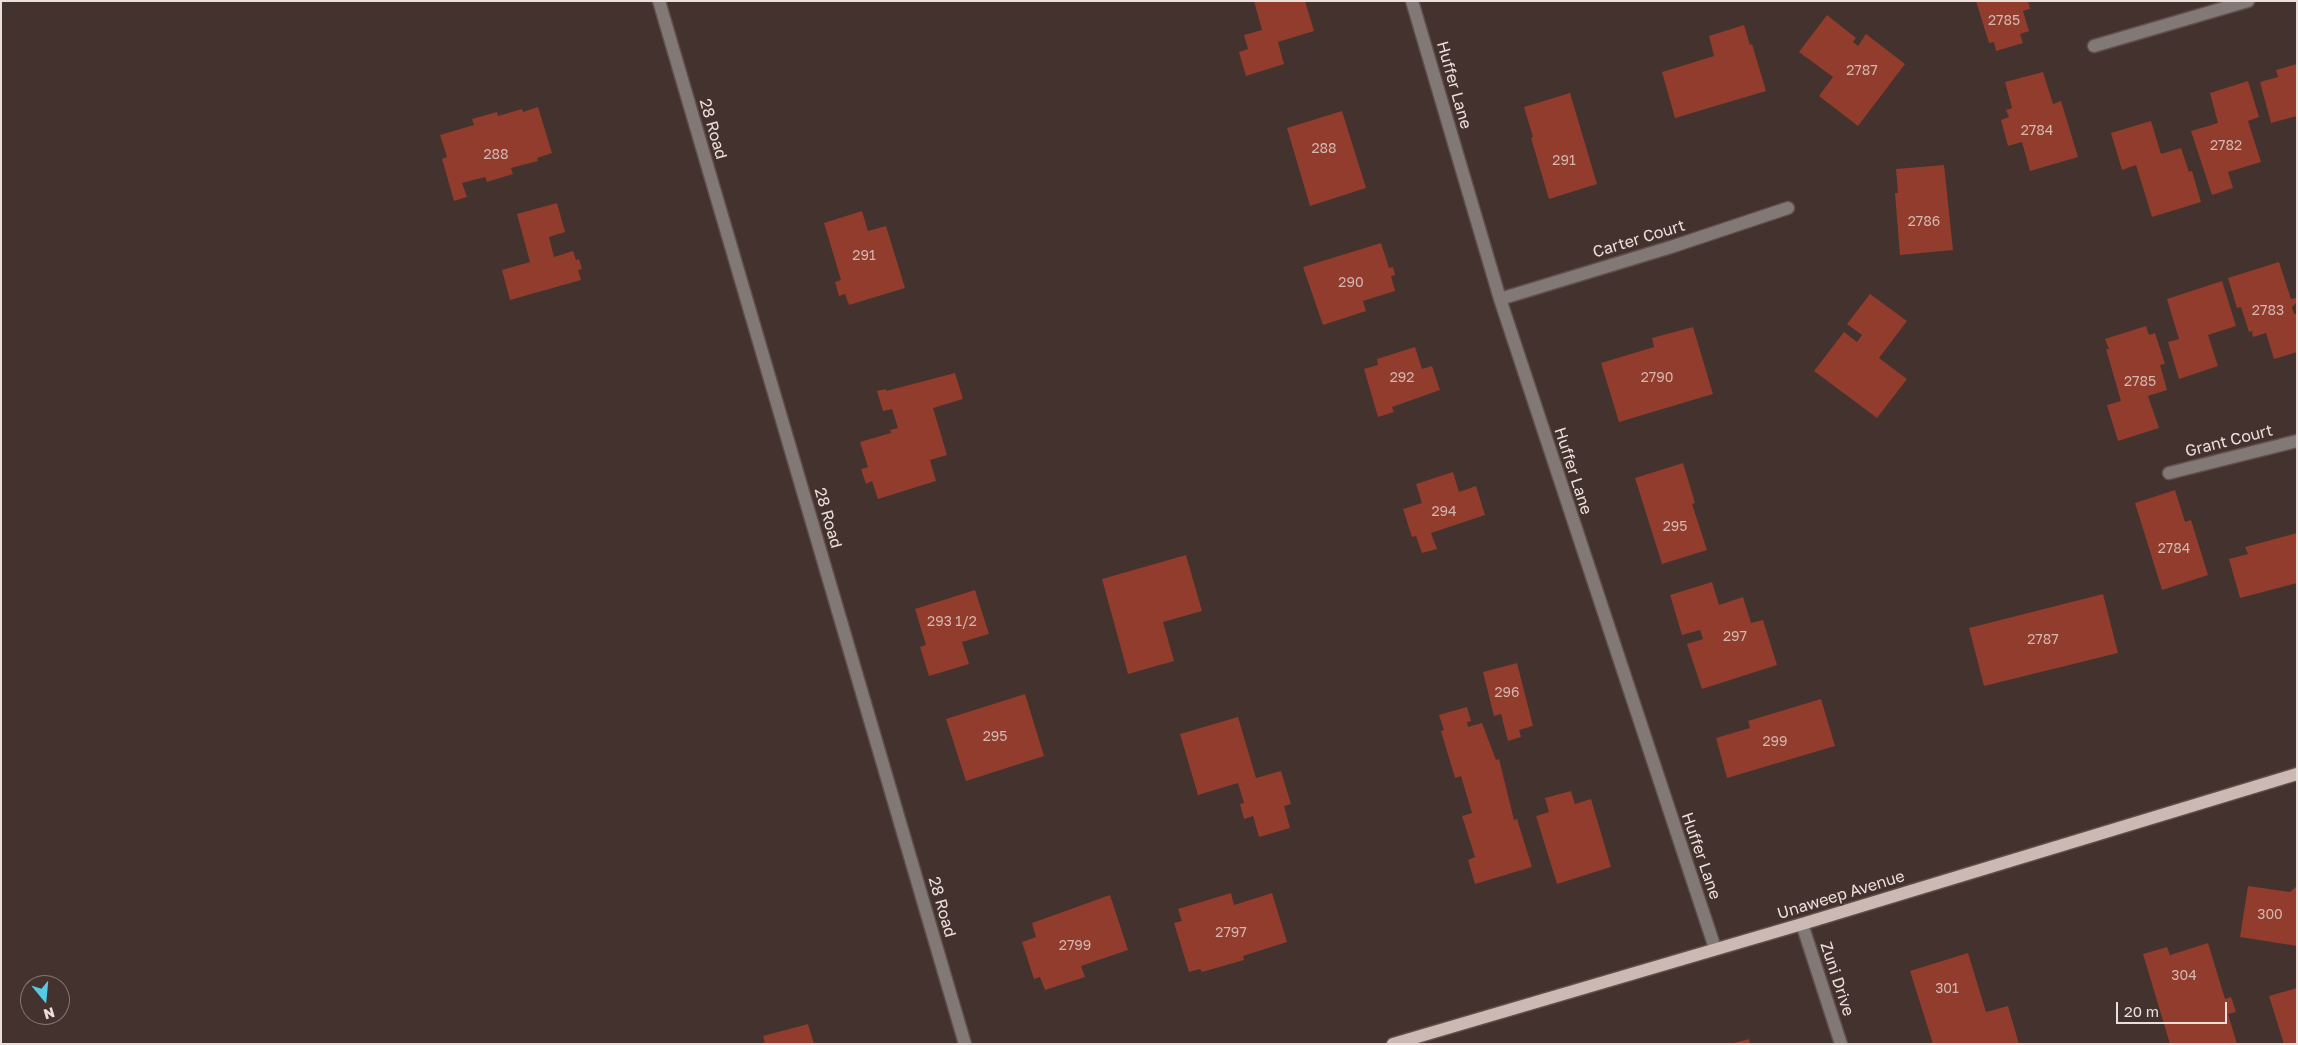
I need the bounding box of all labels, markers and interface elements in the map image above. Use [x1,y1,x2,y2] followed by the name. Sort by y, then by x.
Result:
[1988,13,2020,29] house number: 2785
[1432,39,1476,131] street label: Huffer Lane
[1846,63,1878,79] house number: 2787
[695,96,731,162] street label: 28 Road
[2021,123,2053,139] house number: 2784
[2210,138,2242,154] house number: 2782
[1311,141,1337,157] house number: 288
[483,147,509,163] house number: 288
[1552,153,1576,169] house number: 291
[1908,214,1940,230] house number: 2786
[1591,216,1687,262] street label: Carter Court
[852,248,876,264] house number: 291
[1338,275,1364,291] house number: 290
[2252,303,2284,319] house number: 2783
[1390,370,1414,386] house number: 292
[1641,370,1673,386] house number: 2790
[2124,374,2156,390] house number: 2785
[2183,421,2275,461] street label: Grant Court
[1550,425,1596,517] street label: Huffer Lane
[810,485,846,551] street label: 28 Road
[1431,504,1457,520] house number: 294
[1663,519,1687,535] house number: 295
[2158,541,2190,557] house number: 2784
[927,614,977,630] house number: 293 1/2
[1723,629,1747,645] house number: 297
[2027,632,2059,648] house number: 2787
[1494,685,1520,701] house number: 296
[983,729,1007,745] house number: 295
[1762,734,1788,750] house number: 299
[1677,810,1725,902] street label: Huffer Lane
[1775,867,1907,923] street label: Unaweep Avenue
[924,874,960,940] street label: 28 Road
[2257,907,2283,923] house number: 300
[1215,925,1247,941] house number: 2797
[1059,938,1091,954] house number: 2799
[1816,940,1858,1018] street label: Zuni Drive
[2171,968,2197,984] house number: 304
[20,975,70,1025] north arrow
[1935,981,1959,997] house number: 301
[2118,992,2229,1024] scale bar
[2124,1002,2159,1020] text: 20 m
[42,1004,57,1024] text: N

